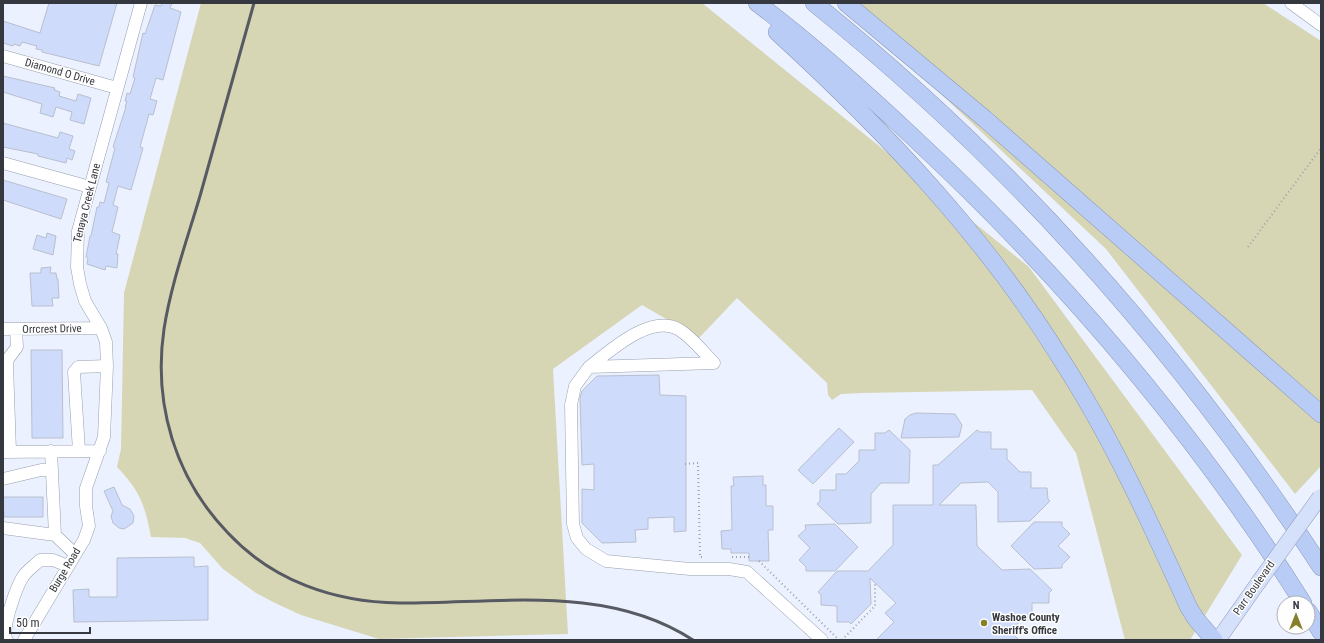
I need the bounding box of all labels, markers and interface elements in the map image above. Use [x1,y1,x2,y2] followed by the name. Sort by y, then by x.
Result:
[23,56,97,88] street label: Diamond O Drive
[71,162,103,244] street label: Tenaya Creek Lane
[22,322,82,336] street label: Orrcrest Drive
[47,545,83,595] street label: Burge Road
[1230,558,1278,618] street label: Parr Boulevard
[1276,595,1316,635] north arrow
[1293,599,1300,612] text: N
[10,609,90,635] scale bar
[992,611,1060,637] place label: Washoe County Sheriff's Office
[16,616,40,630] text: 50 m
[979,618,989,628] marker: Washoe County Sheriff's Office

